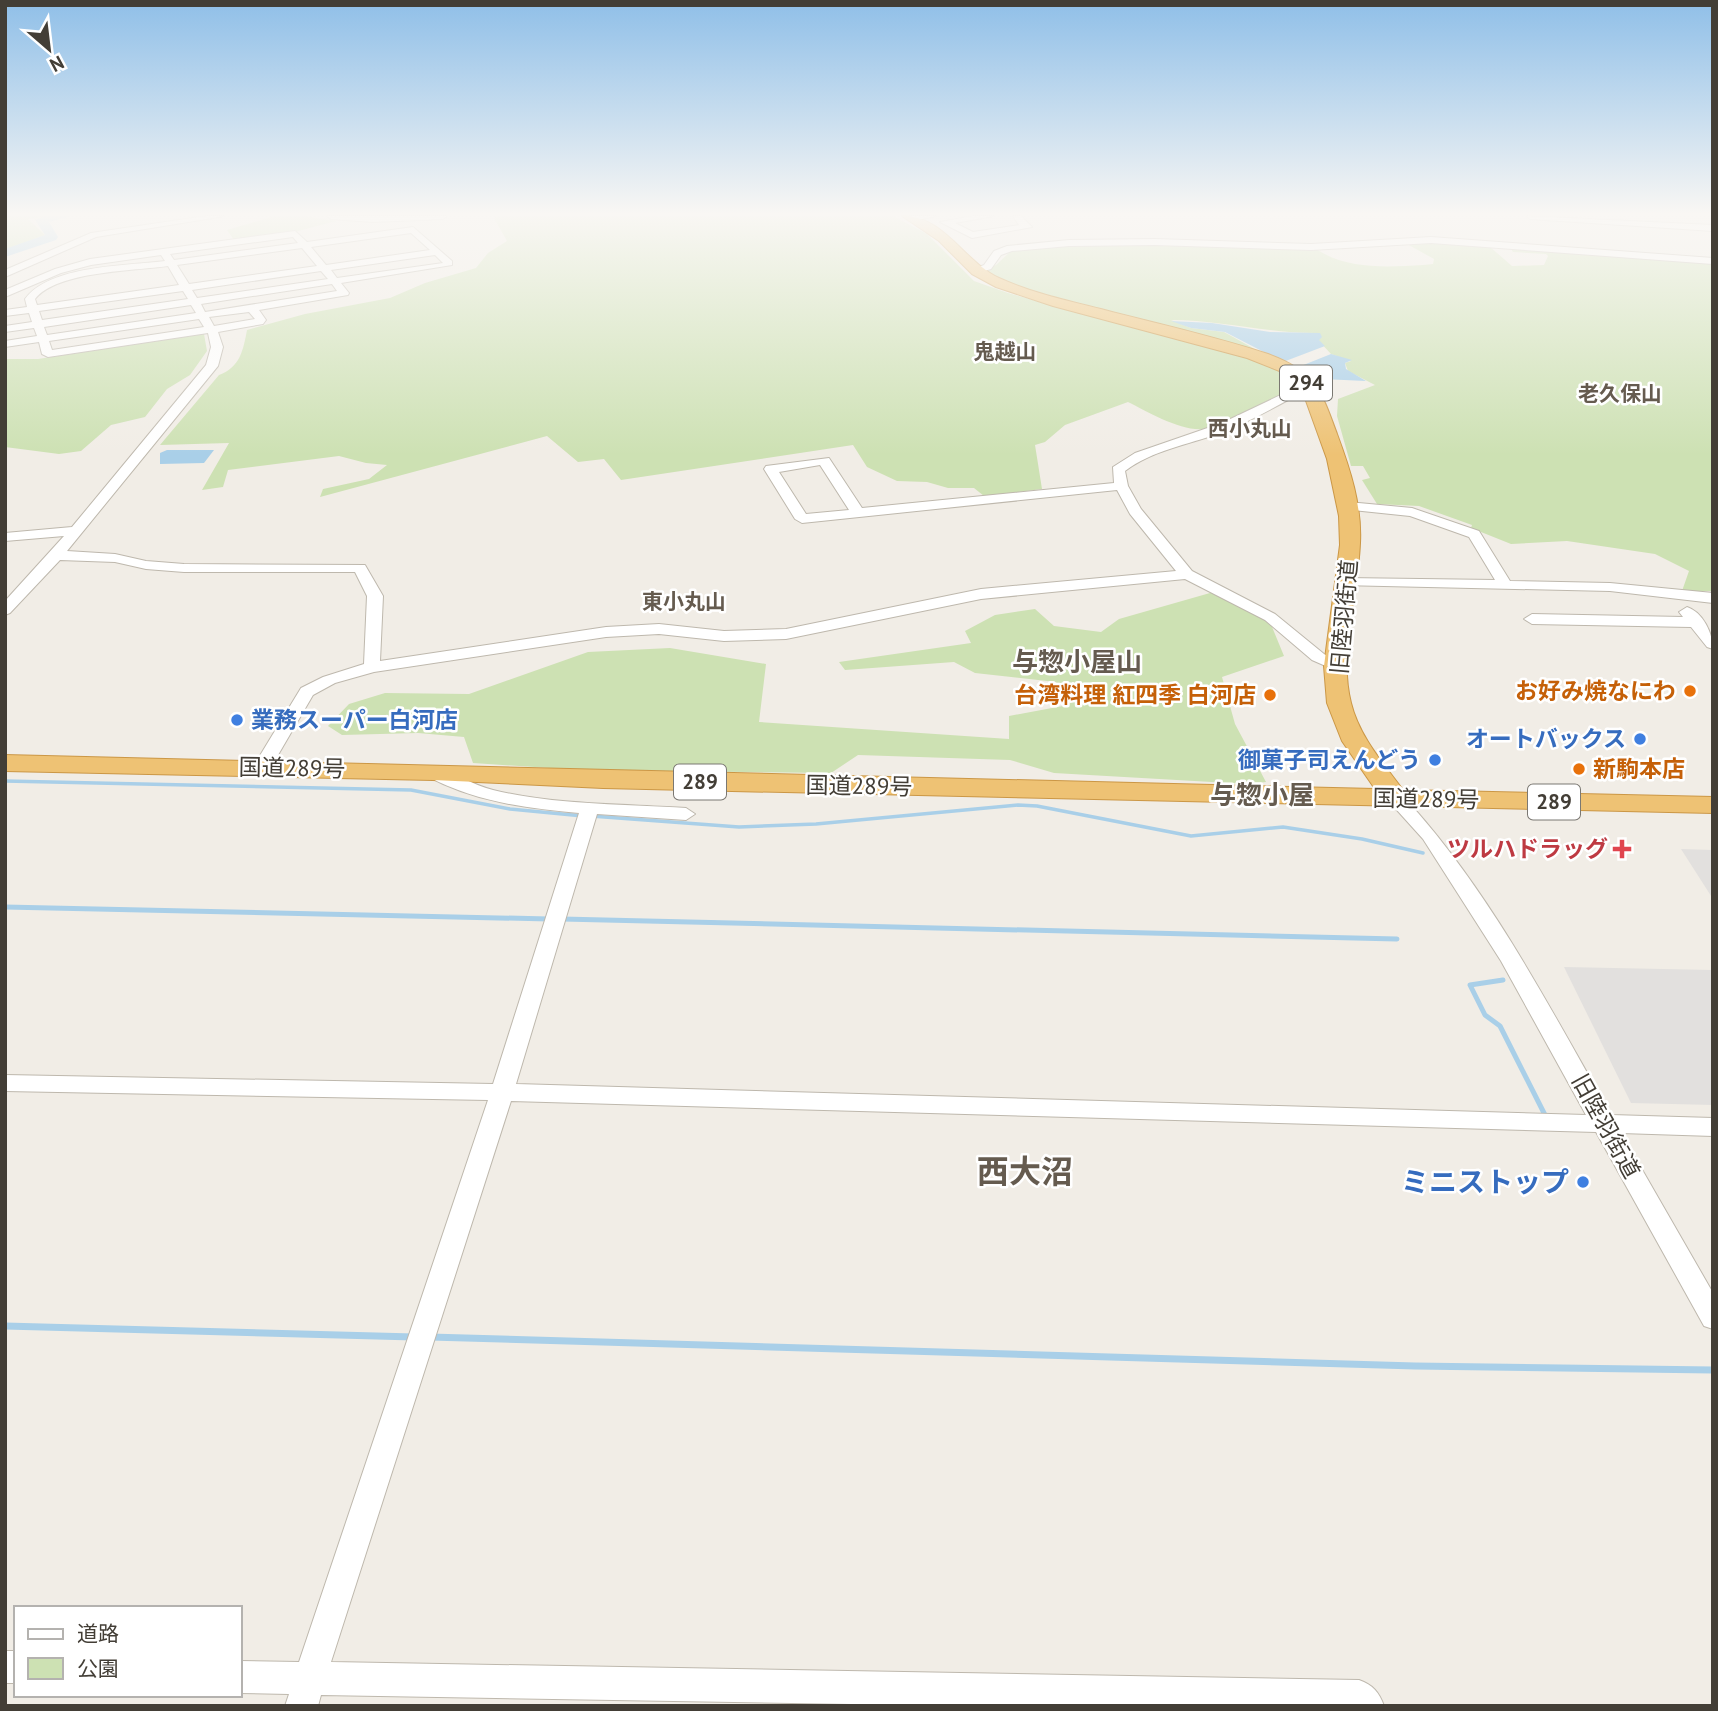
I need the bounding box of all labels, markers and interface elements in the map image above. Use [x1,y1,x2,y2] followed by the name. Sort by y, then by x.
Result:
[14,14,84,84] north arrow
[46,50,68,78] text: N
[974,338,1037,365] district label: 鬼越山
[1280,366,1332,400] road number: 294
[1578,380,1662,407] district label: 老久保山
[1208,415,1292,442] district label: 西小丸山
[1324,558,1363,676] street label: 旧陸羽街道
[642,588,726,615] district label: 東小丸山
[1012,645,1142,678] district label: 与惣小屋山
[1515,676,1676,705] place label: お好み焼なにわ
[1014,680,1256,709] place label: 台湾料理 紅四季 白河店
[1682,683,1698,699] marker: お好み焼なにわ
[1262,687,1278,703] marker: 台湾料理 紅四季 白河店
[251,705,458,734] place label: 業務スーパー白河店
[229,712,245,728] marker: 業務スーパー白河店
[1466,724,1626,753] place label: オートバックス
[1632,731,1648,747] marker: オートバックス
[1238,745,1421,774] place label: 御菓子司えんどう
[238,752,346,783] street label: 国道289号
[1427,752,1443,768] marker: 御菓子司えんどう
[1593,754,1685,783] place label: 新駒本店
[1571,761,1587,777] marker: 新駒本店
[674,764,726,800] road number: 289
[805,770,913,801] street label: 国道289号
[1210,778,1314,811] district label: 与惣小屋
[1372,783,1480,814] street label: 国道289号
[1528,784,1580,820] road number: 289
[1447,834,1608,863] place label: ツルハドラッグ
[1614,841,1630,857] marker: ツルハドラッグ
[1566,1068,1647,1183] street label: 旧陸羽街道
[977,1150,1073,1192] district label: 西大沼
[1401,1163,1569,1200] place label: ミニストップ
[1575,1174,1591,1190] marker: ミニストップ
[14,1606,242,1697] legend
[77,1620,119,1647] text: 道路
[77,1655,119,1682] text: 公園

